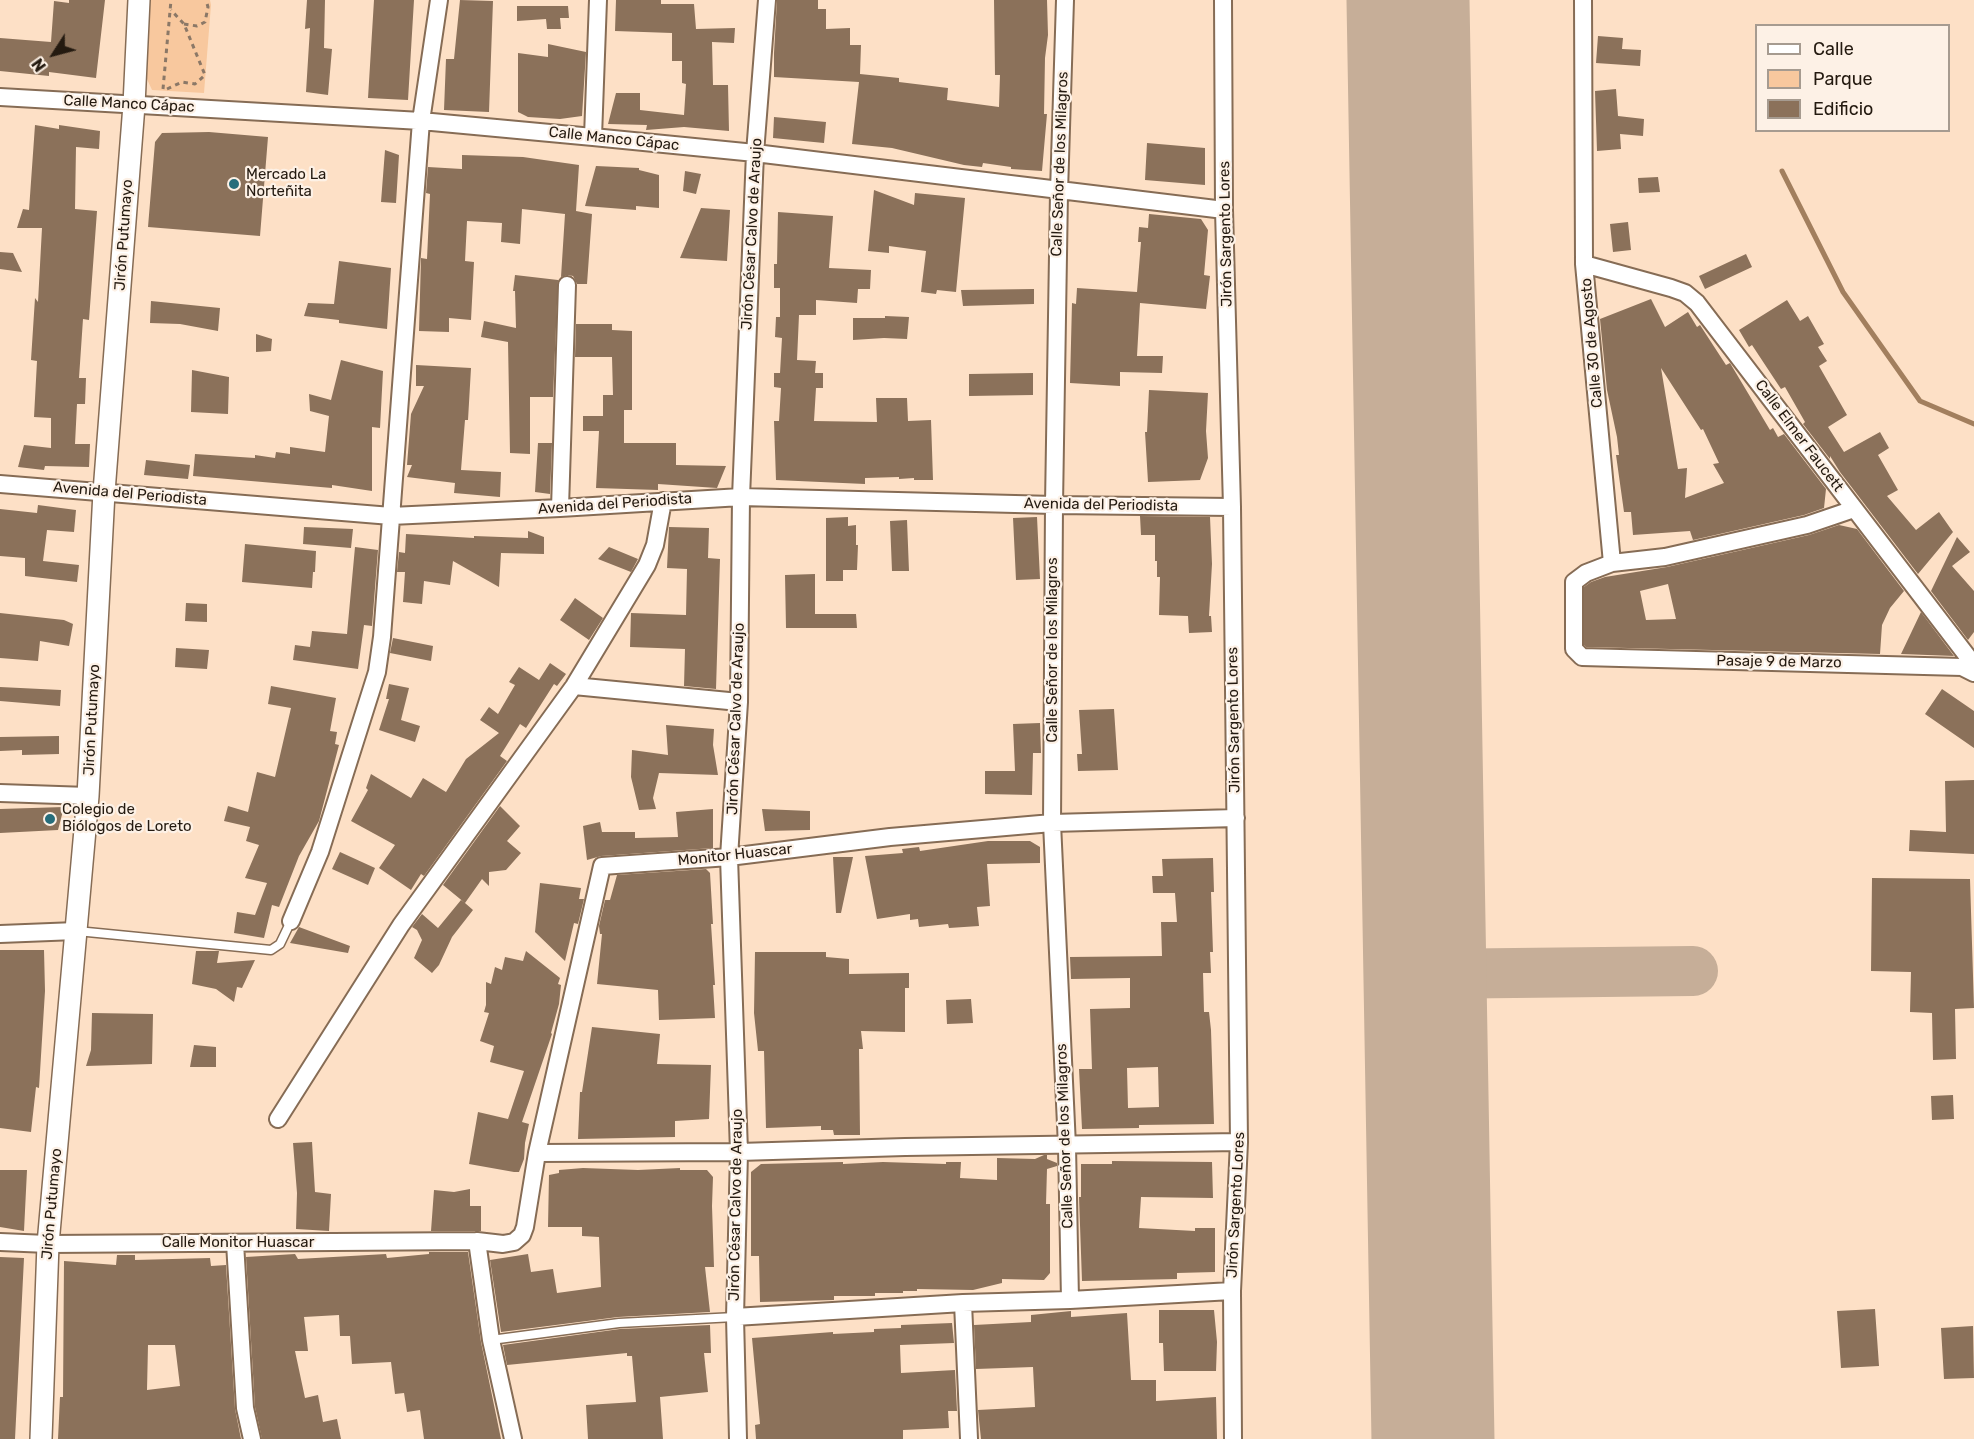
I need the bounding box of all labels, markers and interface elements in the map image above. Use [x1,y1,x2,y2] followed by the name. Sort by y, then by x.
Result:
[24,24,84,84] north arrow
[1755,24,1950,132] legend
[1813,38,1854,60] text: Calle
[28,55,50,75] text: N
[1813,68,1873,90] text: Parque
[1048,71,1072,257] street label: Calle Señor de los Milagros
[63,92,195,116] street label: Calle Manco Cápac
[1813,98,1873,120] text: Edificio
[548,123,680,155] street label: Calle Manco Cápac
[738,137,766,331] street label: Jirón César Calvo de Araujo
[1216,161,1236,307] street label: Jirón Sargento Lores
[246,166,326,201] place label: Mercado La Norteñita
[227,177,241,191] marker: Mercado La Norteñita
[111,179,137,291] street label: Jirón Putumayo
[1577,277,1607,409] street label: Calle 30 de Agosto
[1751,376,1847,496] street label: Calle Elmer Faucett
[52,478,208,510] street label: Avenida del Periodista
[537,490,693,518] street label: Avenida del Periodista
[1024,495,1178,515] street label: Avenida del Periodista
[1044,557,1062,743] street label: Calle Señor de los Milagros
[724,623,748,815] street label: Jirón César Calvo de Araujo
[1224,647,1244,793] street label: Jirón Sargento Lores
[1716,652,1842,672] street label: Pasaje 9 de Marzo
[80,664,104,776] street label: Jirón Putumayo
[62,801,192,836] place label: Colegio de Biólogos de Loreto
[43,812,57,826] marker: Colegio de Biólogos de Loreto
[677,840,793,870] street label: Monitor Huascar
[1053,1043,1077,1229] street label: Calle Señor de los Milagros
[725,1109,747,1301] street label: Jirón César Calvo de Araujo
[1223,1132,1249,1278] street label: Jirón Sargento Lores
[38,1148,66,1260] street label: Jirón Putumayo
[162,1234,314,1252] street label: Calle Monitor Huascar

